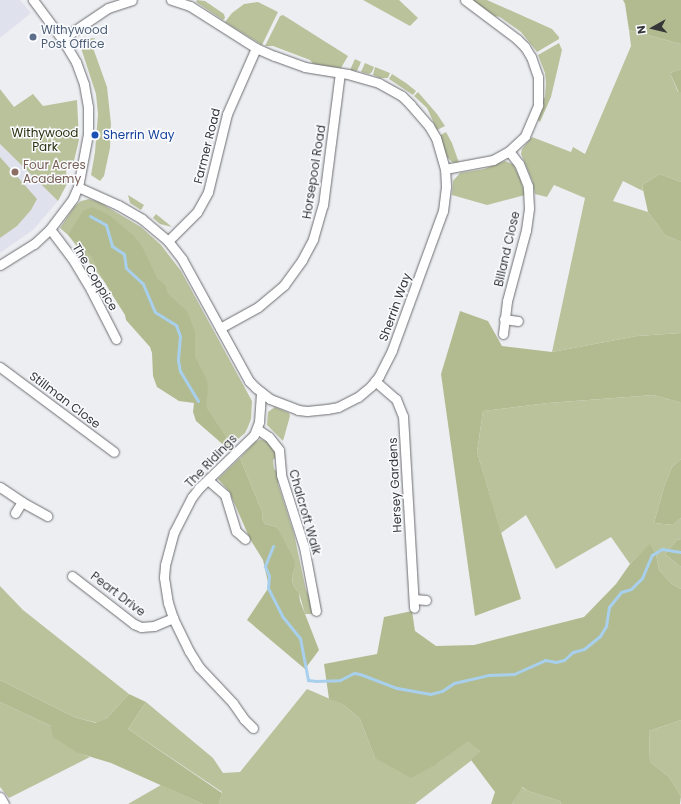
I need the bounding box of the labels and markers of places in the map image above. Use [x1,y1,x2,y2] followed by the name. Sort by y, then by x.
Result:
[41,23,108,51] place label: Withywood Post Office
[28,32,38,42] marker: Withywood Post Office
[103,128,175,142] place label: Sherrin Way
[90,130,100,140] marker: Sherrin Way
[23,158,86,186] place label: Four Acres Academy
[10,167,20,177] marker: Four Acres Academy

